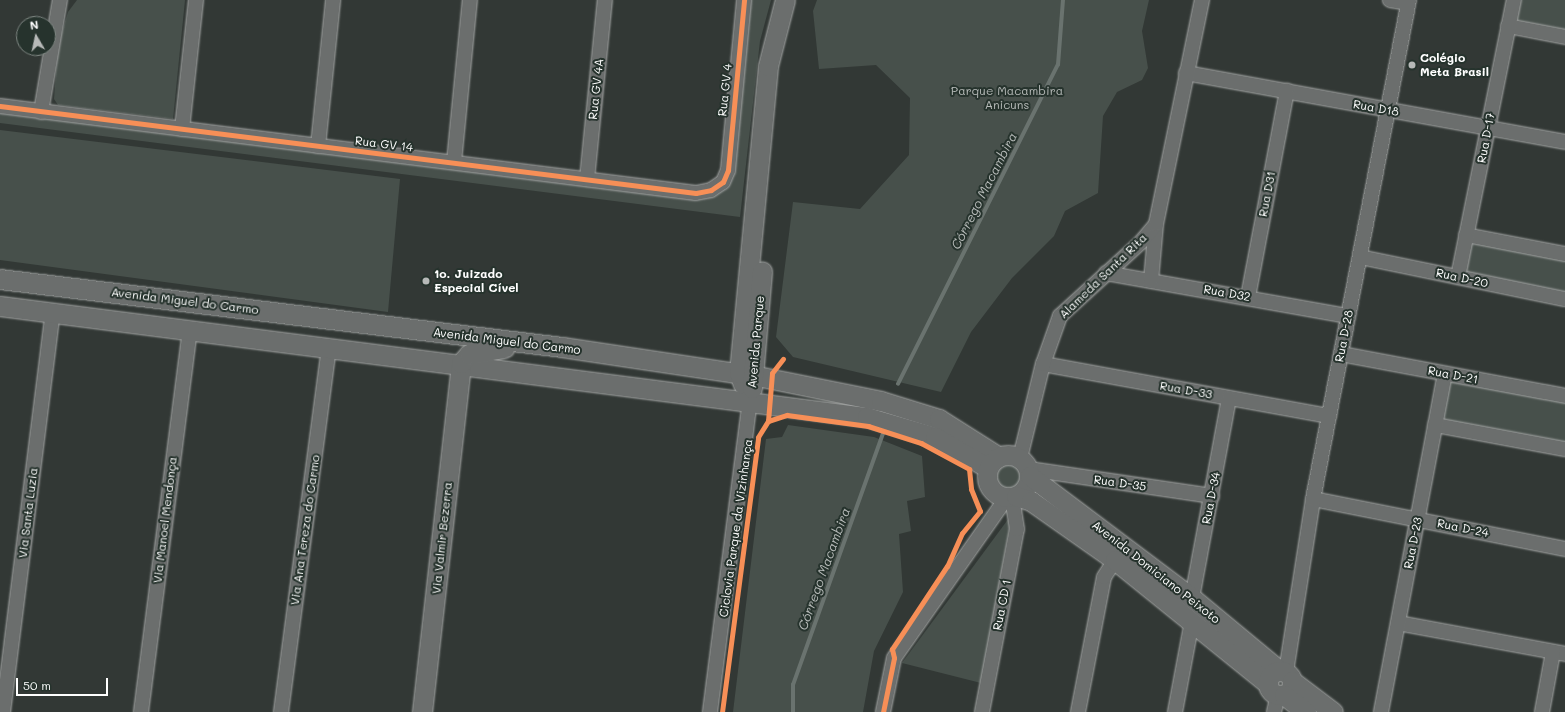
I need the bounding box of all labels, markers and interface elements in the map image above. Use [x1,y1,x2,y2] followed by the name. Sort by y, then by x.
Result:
[16,16,56,56] north arrow
[29,17,39,33] text: N
[1420,51,1489,79] place label: Colégio Meta Brasil
[586,58,606,120] street label: Rua GV 4A
[1407,60,1417,70] marker: Colégio Meta Brasil
[715,63,735,117] street label: Rua GV 4
[951,84,1063,112] park label: Parque Macambira Anicuns
[1352,97,1400,119] street label: Rua D18
[1474,112,1498,164] street label: Rua D-17
[948,130,1020,252] water label: Córrego Macambira
[354,133,414,155] street label: Rua GV 14
[1256,170,1278,218] street label: Rua D31
[1056,230,1150,322] street label: Alameda Santa Rita
[1435,265,1489,291] street label: Rua D-20
[434,267,519,295] place label: 1o. Juizado Especial Cível
[421,276,431,286] marker: 1o. Juizado Especial Cível
[1202,282,1252,304] street label: Rua D32
[110,285,260,317] street label: Avenida Miguel do Carmo
[745,295,767,389] street label: Avenida Parque
[1332,309,1356,363] street label: Rua D-28
[432,325,582,357] street label: Avenida Miguel do Carmo
[1427,363,1479,387] street label: Rua D-21
[1159,378,1213,402] street label: Rua D-33
[716,438,756,618] street label: Ciclovia Parque da Vizinhança
[287,454,323,606] street label: Via Ana Tereza do Carmo
[150,456,180,584] street label: Via Manoel Mendonça
[15,467,41,559] street label: Via Santa Luzia
[1199,471,1223,525] street label: Rua D-34
[1093,472,1147,494] street label: Rua D-35
[429,481,455,595] street label: Via Valmir Bezerra
[795,506,853,632] water label: Córrego Macambira
[1401,516,1425,570] street label: Rua D-23
[1436,516,1490,540] street label: Rua D-24
[1089,518,1223,626] street label: Avenida Domiciano Peixoto
[990,578,1014,632] street label: Rua CD 1
[18,670,110,696] scale bar
[23,677,51,693] text: 50 m

